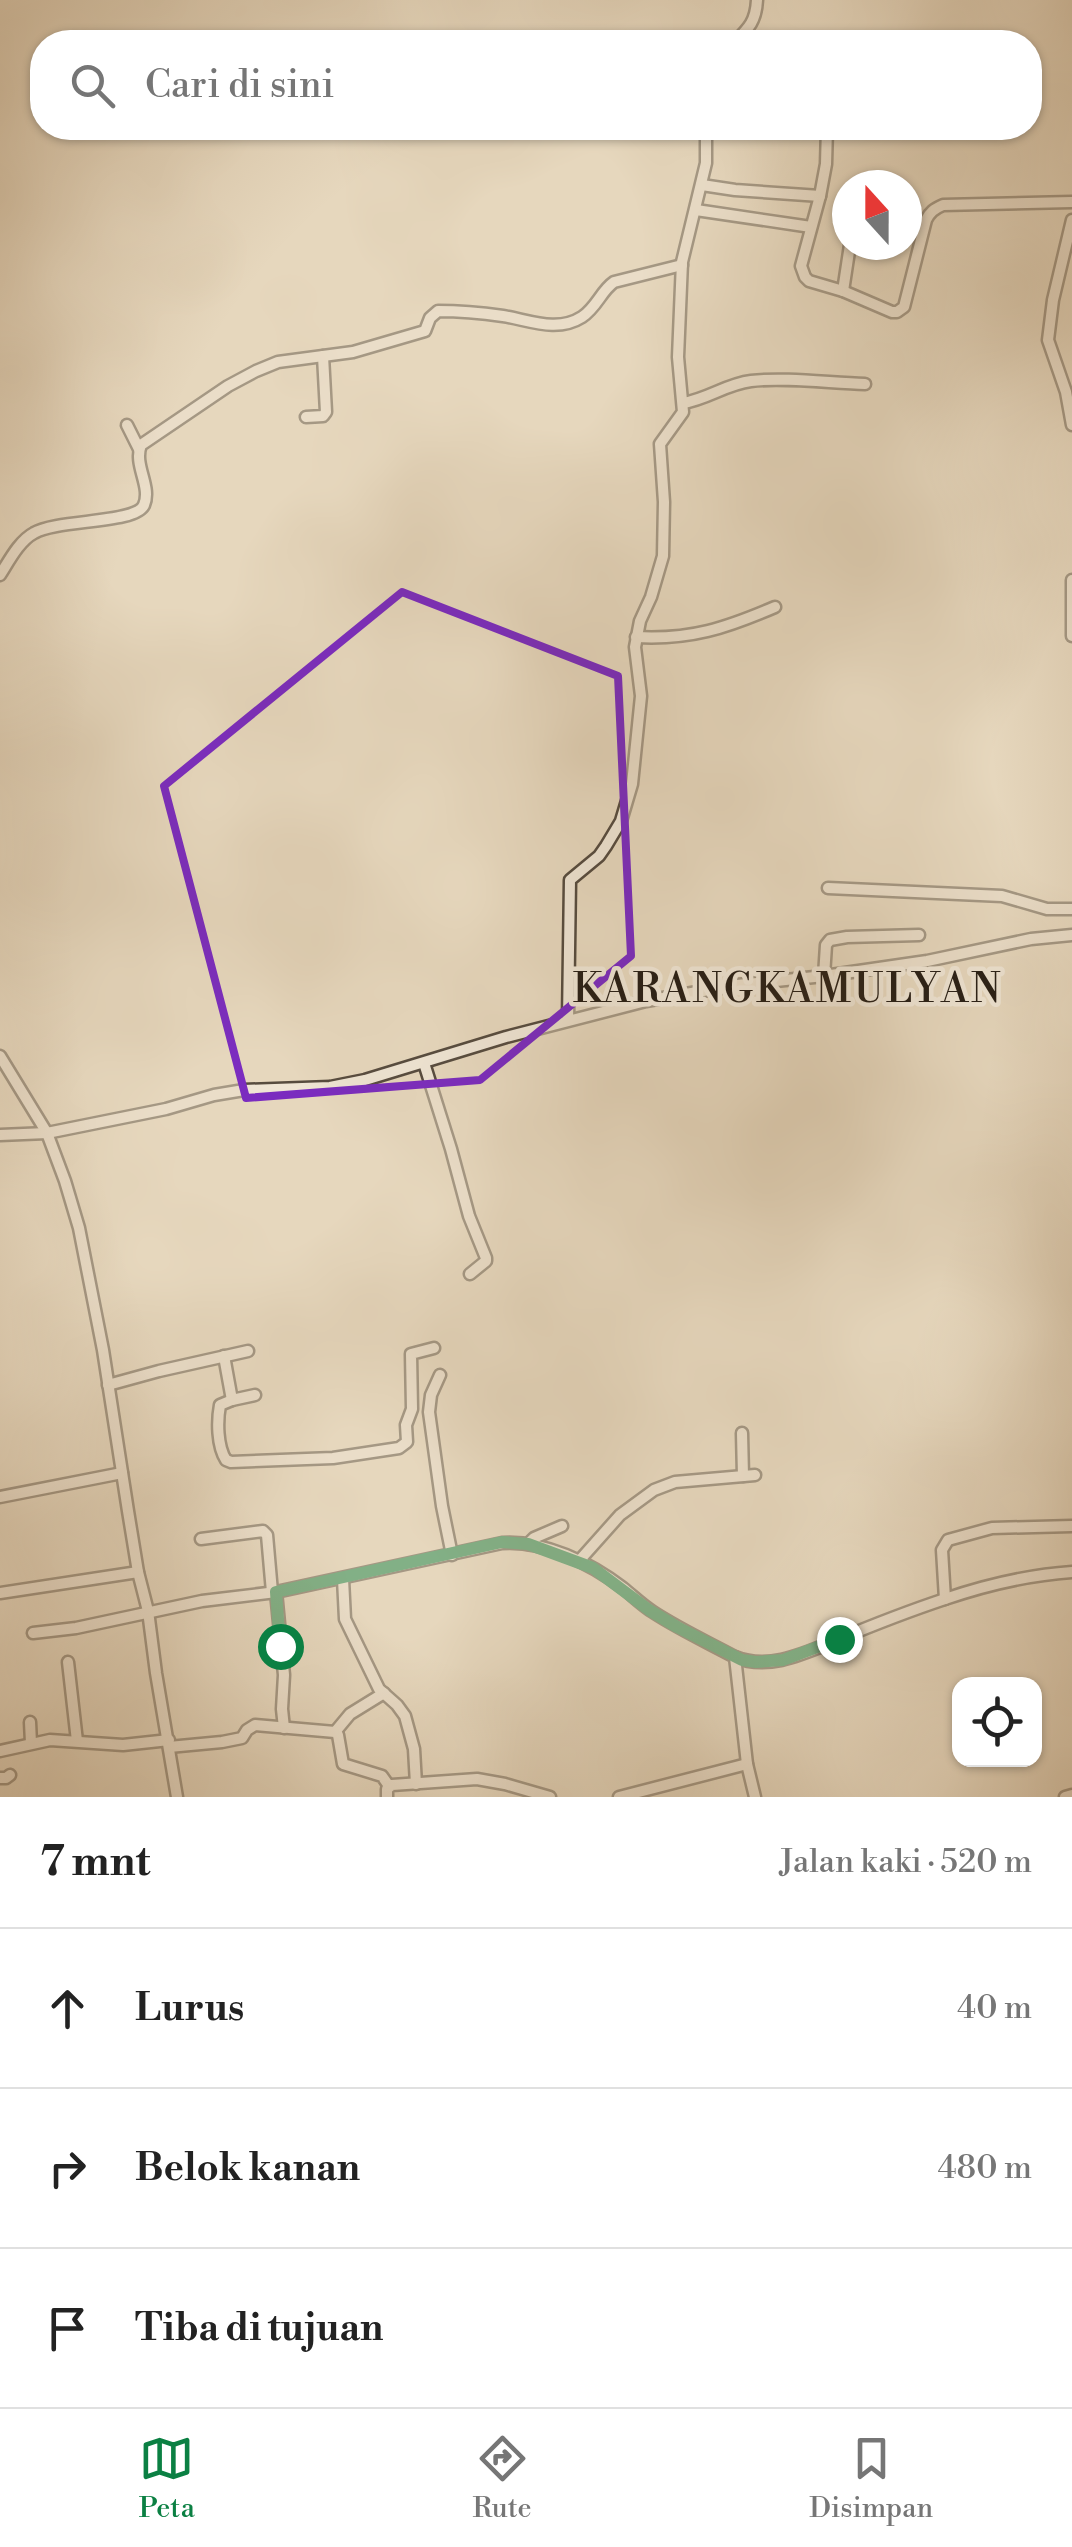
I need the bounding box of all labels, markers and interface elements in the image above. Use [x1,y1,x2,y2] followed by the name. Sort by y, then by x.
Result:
[30,30,1042,140] search box
[65,58,120,113] icon: search
[145,62,334,109] text: Cari di sini
[832,170,922,260] north arrow
[573,965,1003,1015] district label: KARANGKAMULYAN
[817,1617,863,1663] route end
[258,1624,304,1670] route start
[952,1677,1042,1767] map controls
[952,1677,1042,1767] button: locate
[40,1836,150,1889] text: 7 mnt
[780,1842,1032,1882] text: Jalan kaki · 520 m
[40,1981,95,2036] icon: ahead
[135,1985,244,2032] text: Lurus
[957,1988,1032,2028] text: 40 m
[40,2141,95,2196] icon: right
[135,2145,360,2192] text: Belok kanan
[938,2148,1032,2188] text: 480 m
[40,2301,95,2356] icon: arrive
[135,2305,383,2352] text: Tiba di tujuan
[139,2431,195,2526] tab: Peta
[472,2431,532,2526] tab: Rute
[809,2431,933,2526] tab: Disimpan

